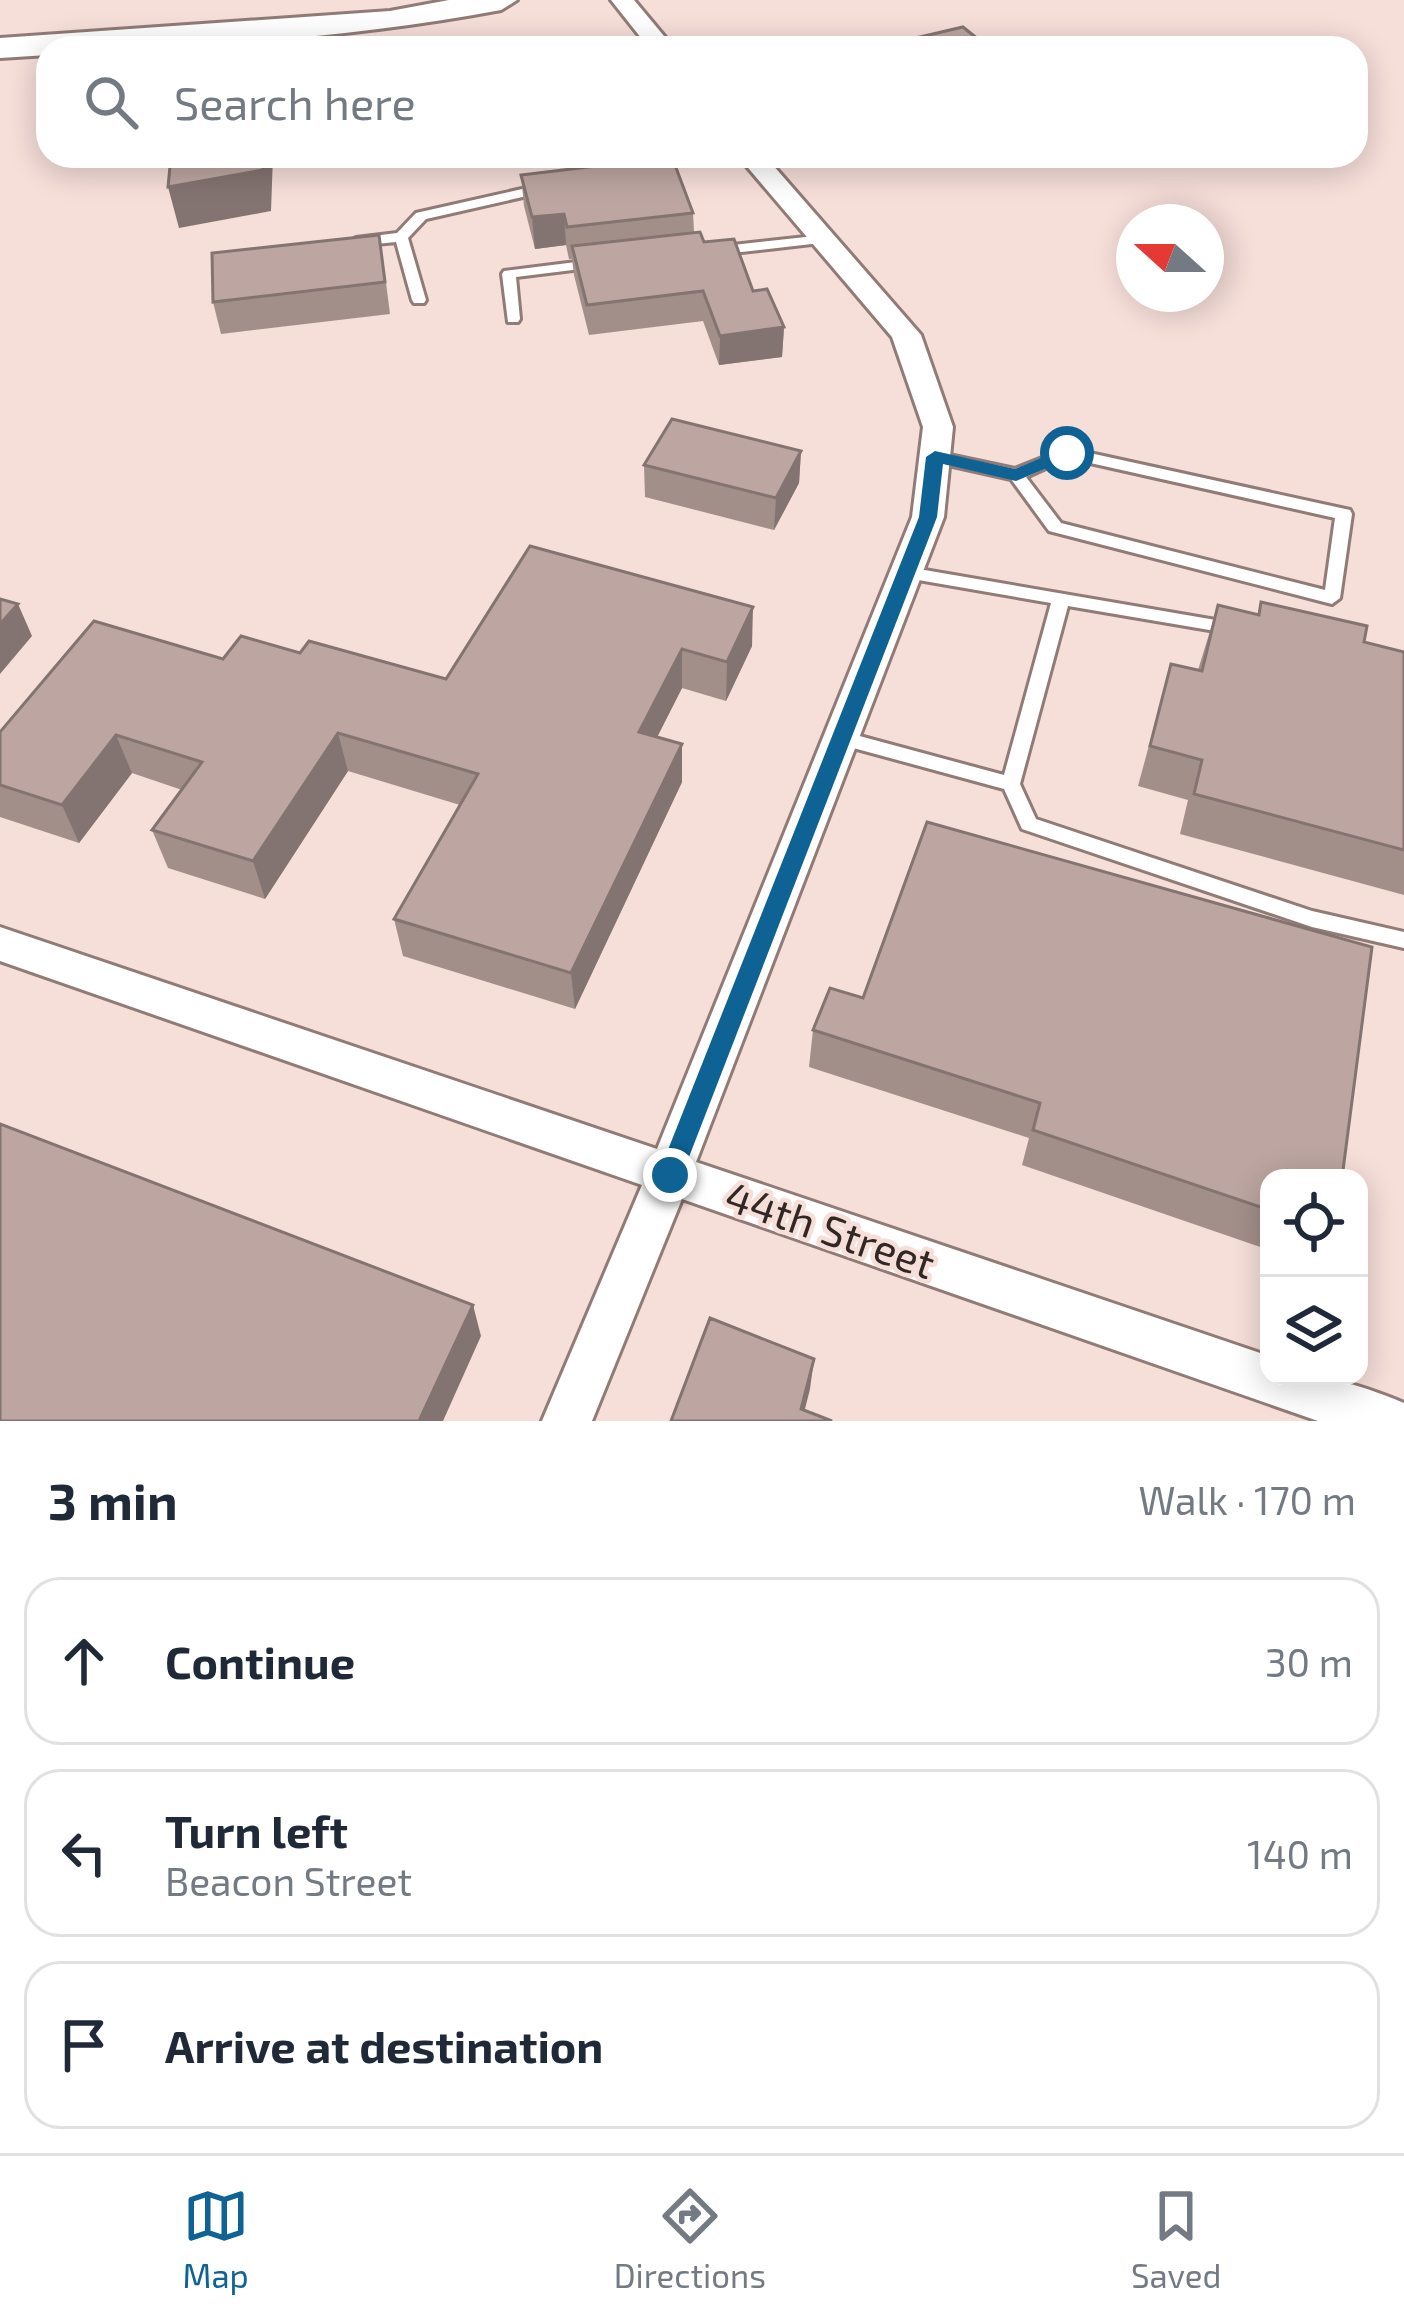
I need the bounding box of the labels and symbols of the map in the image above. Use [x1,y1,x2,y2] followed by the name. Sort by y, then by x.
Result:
[1116,204,1224,312] north arrow
[1040,426,1094,480] route start
[643,1148,697,1202] route end
[719,1169,942,1287] street label: 44th Street

